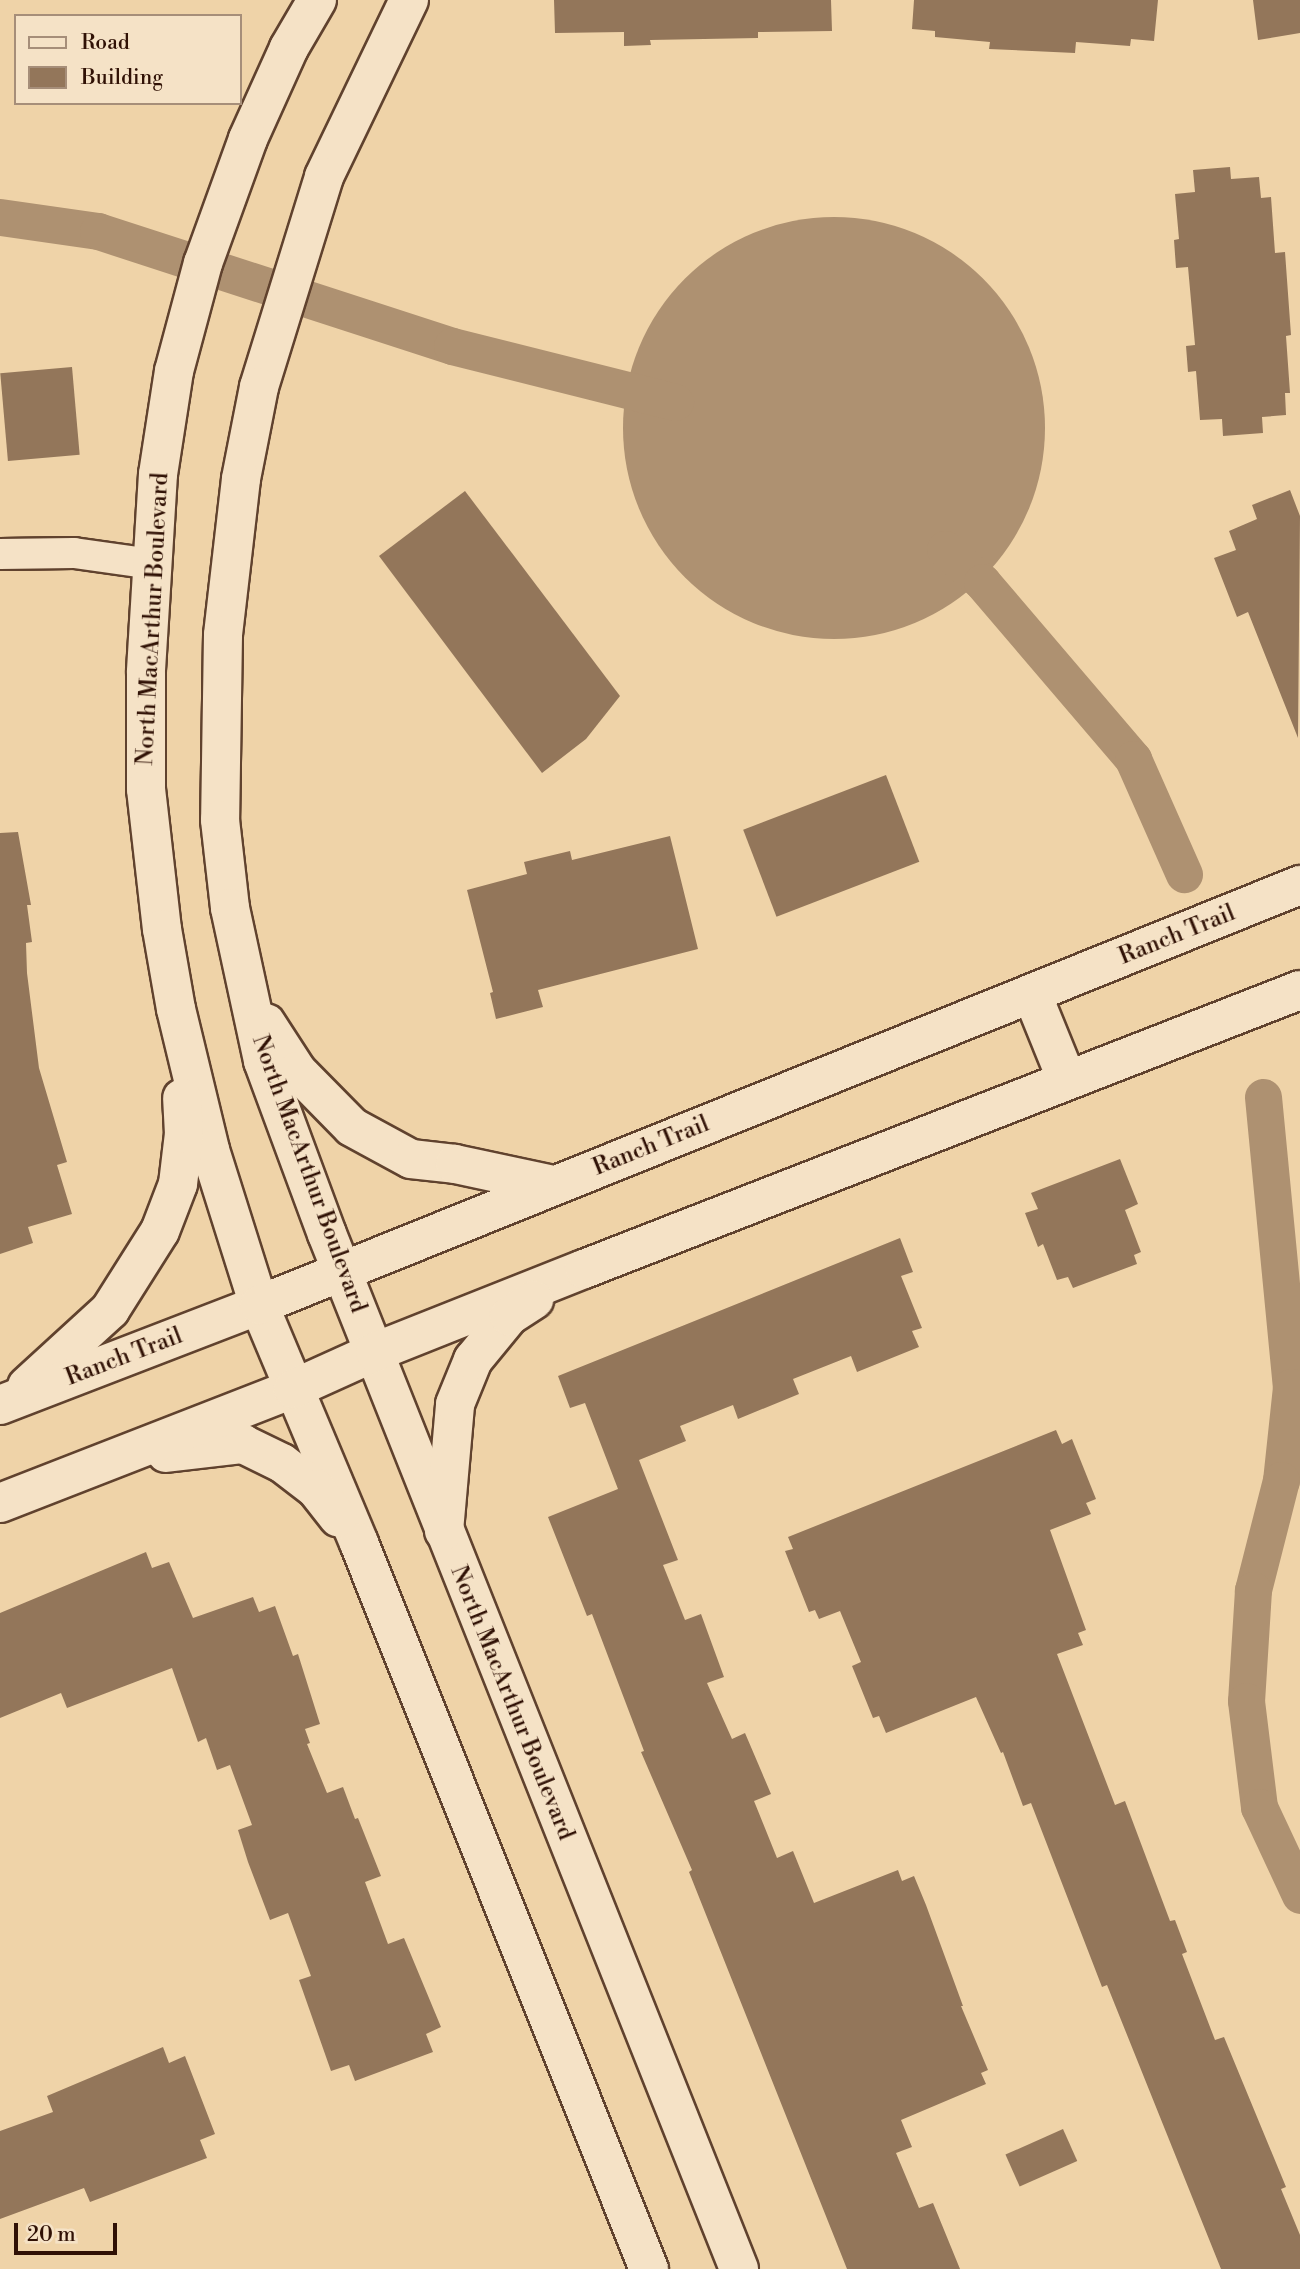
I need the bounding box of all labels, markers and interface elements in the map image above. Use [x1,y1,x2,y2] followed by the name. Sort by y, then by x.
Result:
[14,14,242,105] legend
[81,30,130,56] text: Road
[81,65,163,91] text: Building
[132,472,174,766] street label: North MacArthur Boulevard
[1115,899,1239,971] street label: Ranch Trail
[246,1031,372,1317] street label: North MacArthur Boulevard
[589,1110,713,1182] street label: Ranch Trail
[62,1322,186,1392] street label: Ranch Trail
[444,1562,580,1844] street label: North MacArthur Boulevard
[18,2210,121,2254] scale bar
[27,2222,76,2248] text: 20 m

